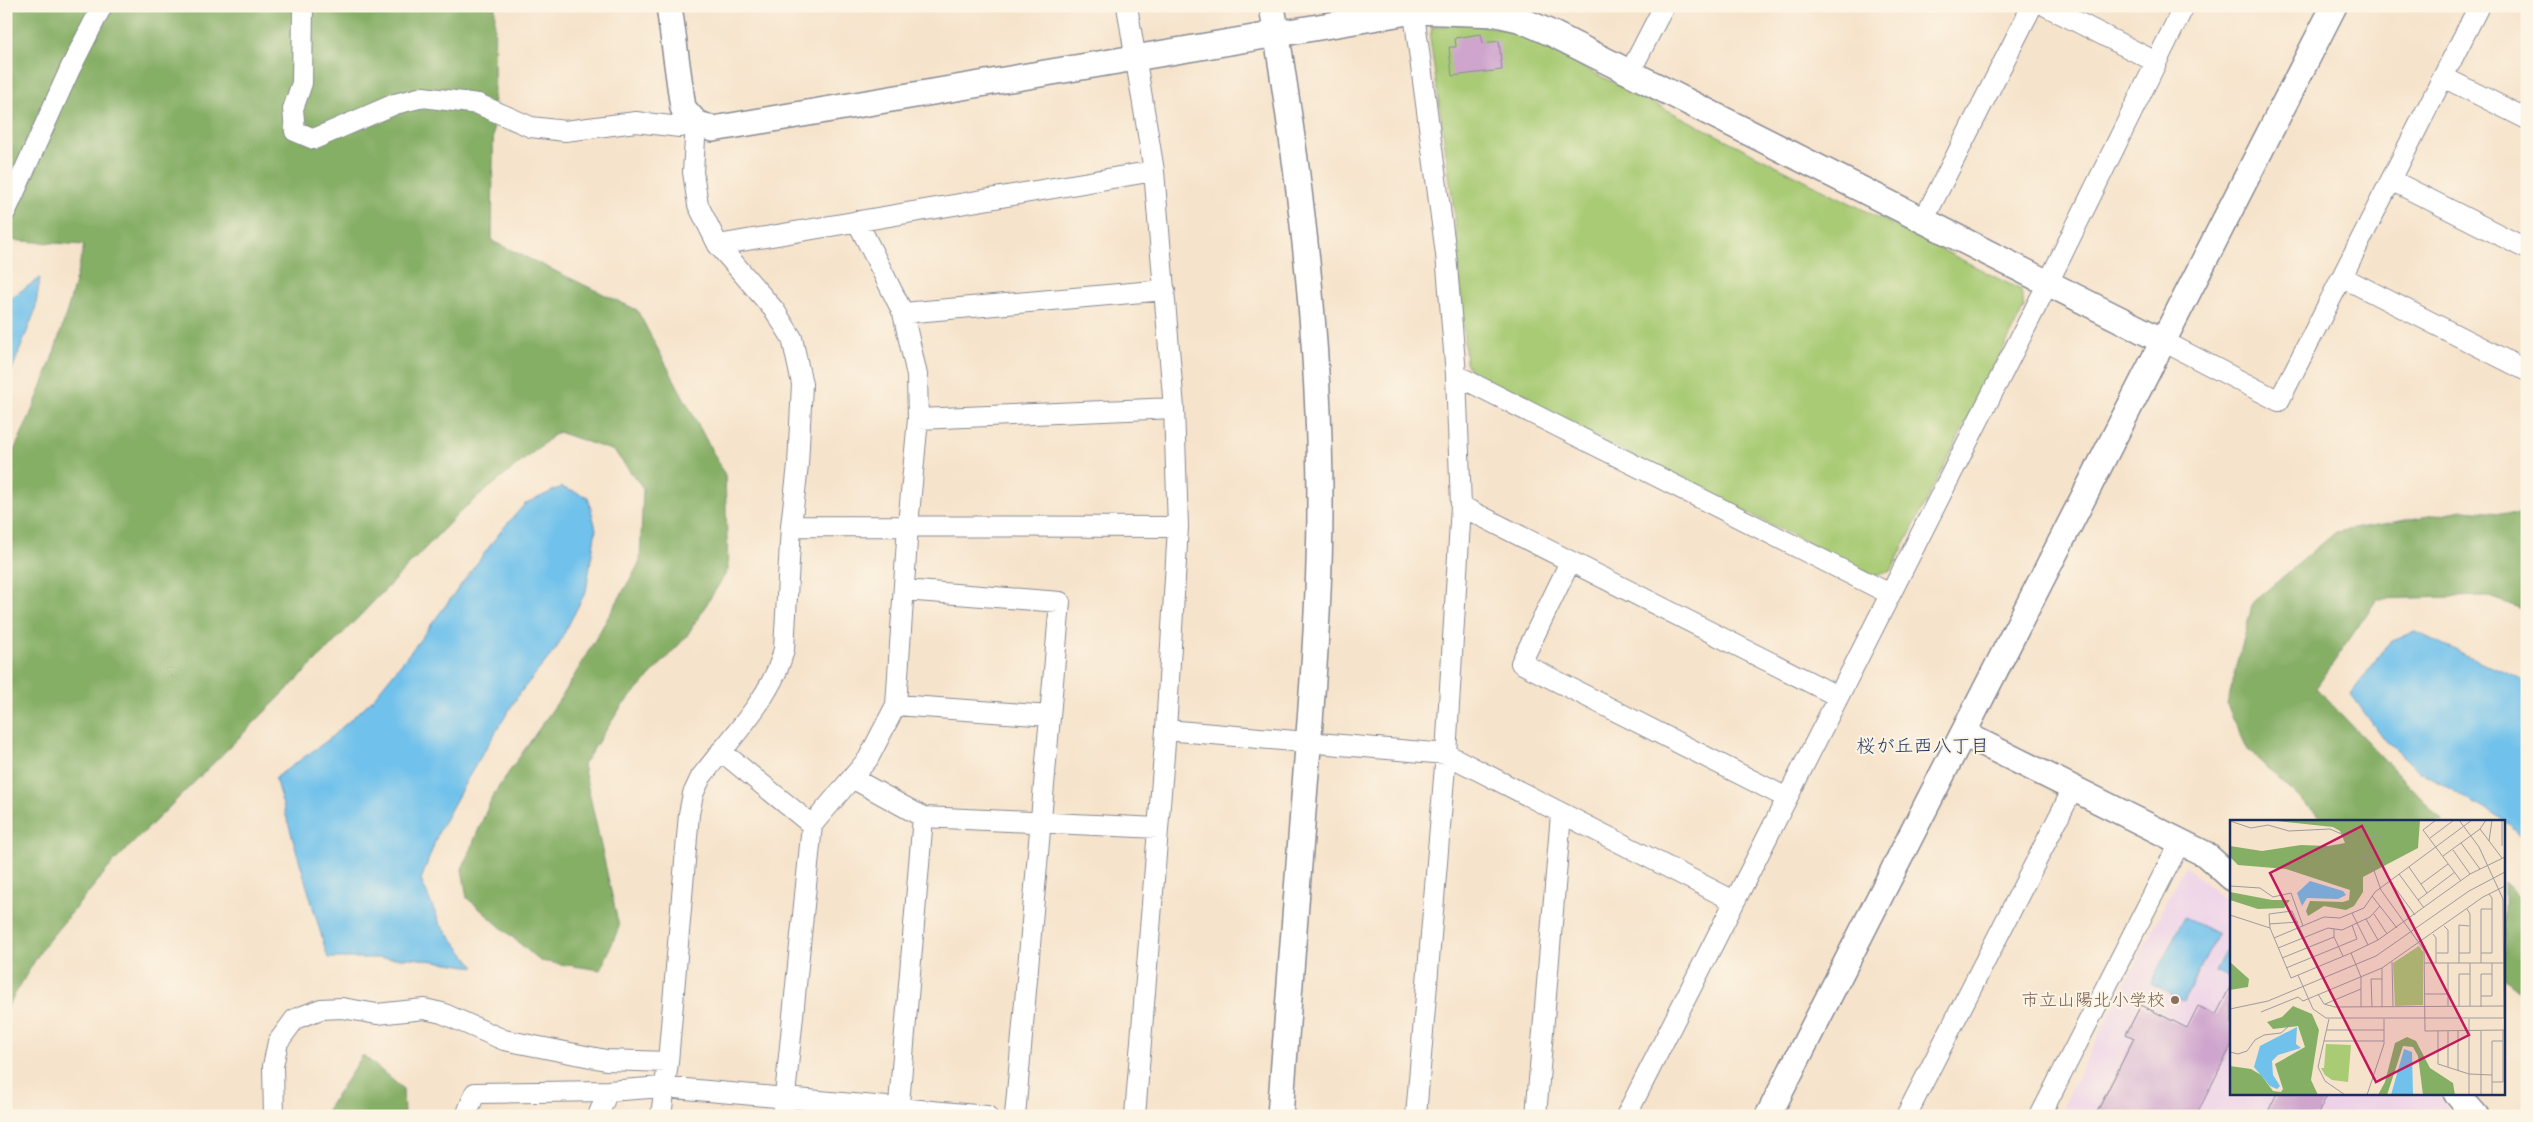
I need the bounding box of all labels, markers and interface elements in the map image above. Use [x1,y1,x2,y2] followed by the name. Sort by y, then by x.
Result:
[1856,734,1990,758] district label: 桜が丘西八丁目
[2230,820,2506,1094] inset map
[2021,989,2165,1012] place label: 市立山陽北小学校
[2169,994,2181,1006] marker: 市立山陽北小学校

